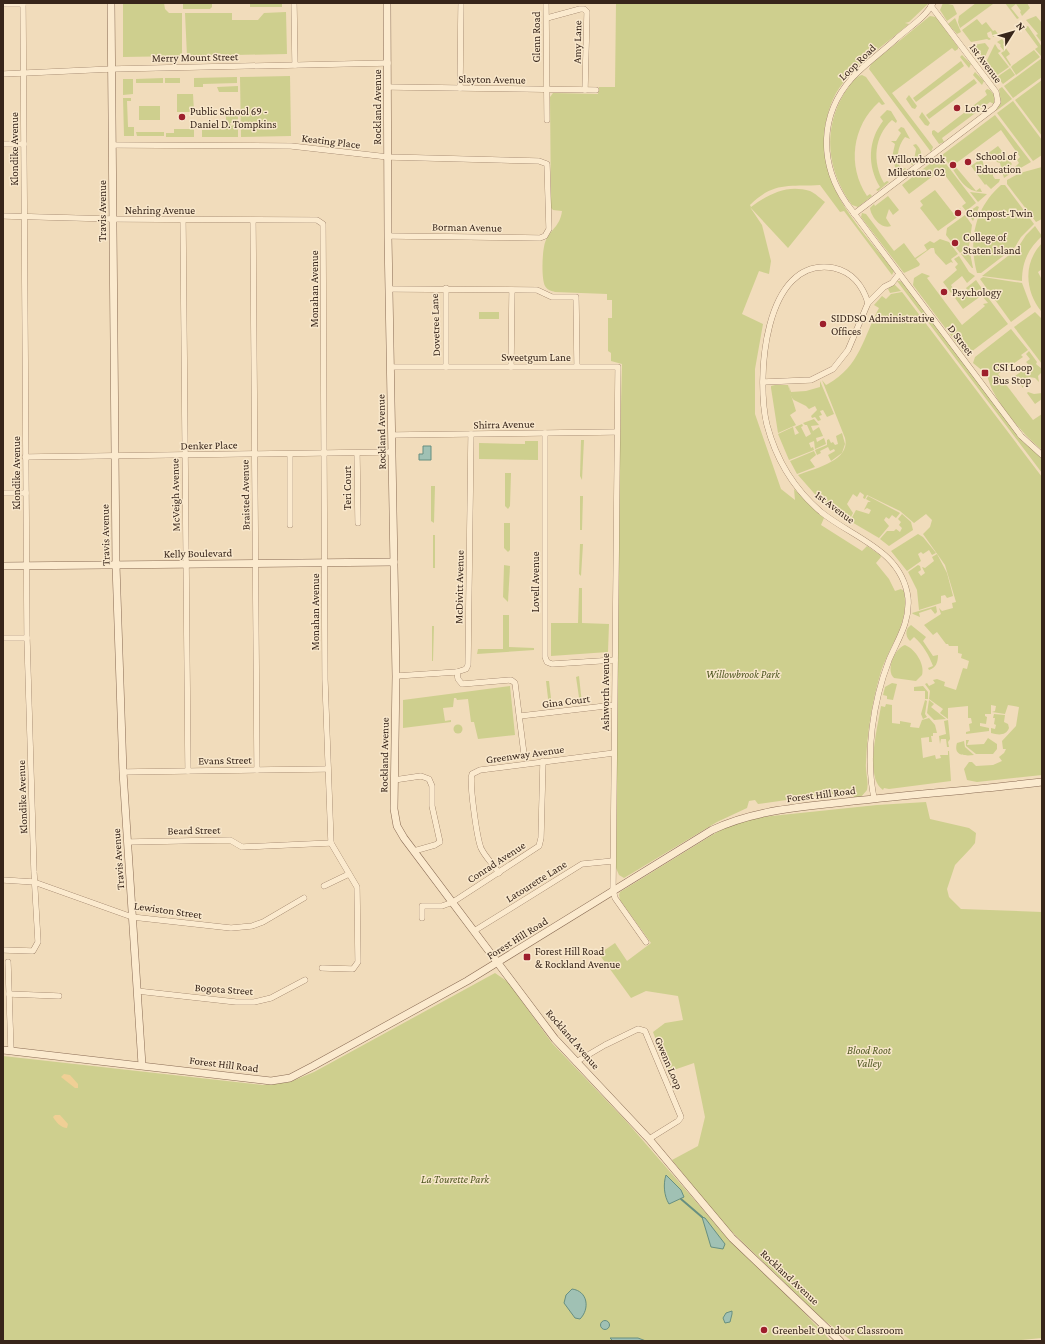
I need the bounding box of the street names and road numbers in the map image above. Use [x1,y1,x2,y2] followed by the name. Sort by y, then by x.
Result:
[530,11,542,62] street label: Glenn Road
[571,20,584,64] street label: Amy Lane
[836,41,879,83] street label: Loop Road
[967,41,1005,85] street label: 1st Avenue
[152,50,239,65] street label: Merry Mount Street
[371,69,383,145] street label: Rockland Avenue
[458,72,526,87] street label: Slayton Avenue
[8,112,20,186] street label: Klondike Avenue
[301,131,361,152] street label: Keating Place
[96,180,108,242] street label: Travis Avenue
[125,204,195,217] street label: Nehring Avenue
[432,220,502,234] street label: Borman Avenue
[308,250,320,327] street label: Monahan Avenue
[428,293,442,357] street label: Dovetree Lane
[946,322,977,358] street label: D Street
[501,351,571,364] street label: Sweetgum Lane
[374,394,388,470] street label: Rockland Avenue
[473,417,535,431] street label: Shirra Avenue
[10,436,22,510] street label: Klondike Avenue
[180,439,238,451] street label: Denker Place
[168,458,183,532] street label: McVeigh Avenue
[238,459,252,530] street label: Braisted Avenue
[341,465,353,510] street label: Teri Court
[813,488,857,526] street label: 1st Avenue
[98,504,112,566] street label: Travis Avenue
[164,546,233,561] street label: Kelly Boulevard
[452,550,466,624] street label: McDivitt Avenue
[529,551,541,612] street label: Lovell Avenue
[309,573,321,650] street label: Monahan Avenue
[599,653,611,731] street label: Ashworth Avenue
[541,692,591,710] street label: Gina Court
[377,717,391,793] street label: Rockland Avenue
[485,743,565,766] street label: Greenway Avenue
[198,754,252,766] street label: Evans Street
[15,760,29,834] street label: Klondike Avenue
[786,784,856,804] street label: Forest Hill Road
[167,824,221,836] street label: Beard Street
[110,828,126,890] street label: Travis Avenue
[465,839,527,885] street label: Conrad Avenue
[503,857,569,904] street label: Latourette Lane
[133,899,203,921] street label: Lewiston Street
[484,914,550,961] street label: Forest Hill Road
[194,981,254,998] street label: Bogota Street
[544,1007,602,1071] street label: Rockland Avenue
[652,1035,685,1092] street label: Gwenn Loop
[189,1054,259,1074] street label: Forest Hill Road
[758,1247,822,1307] street label: Rockland Avenue

